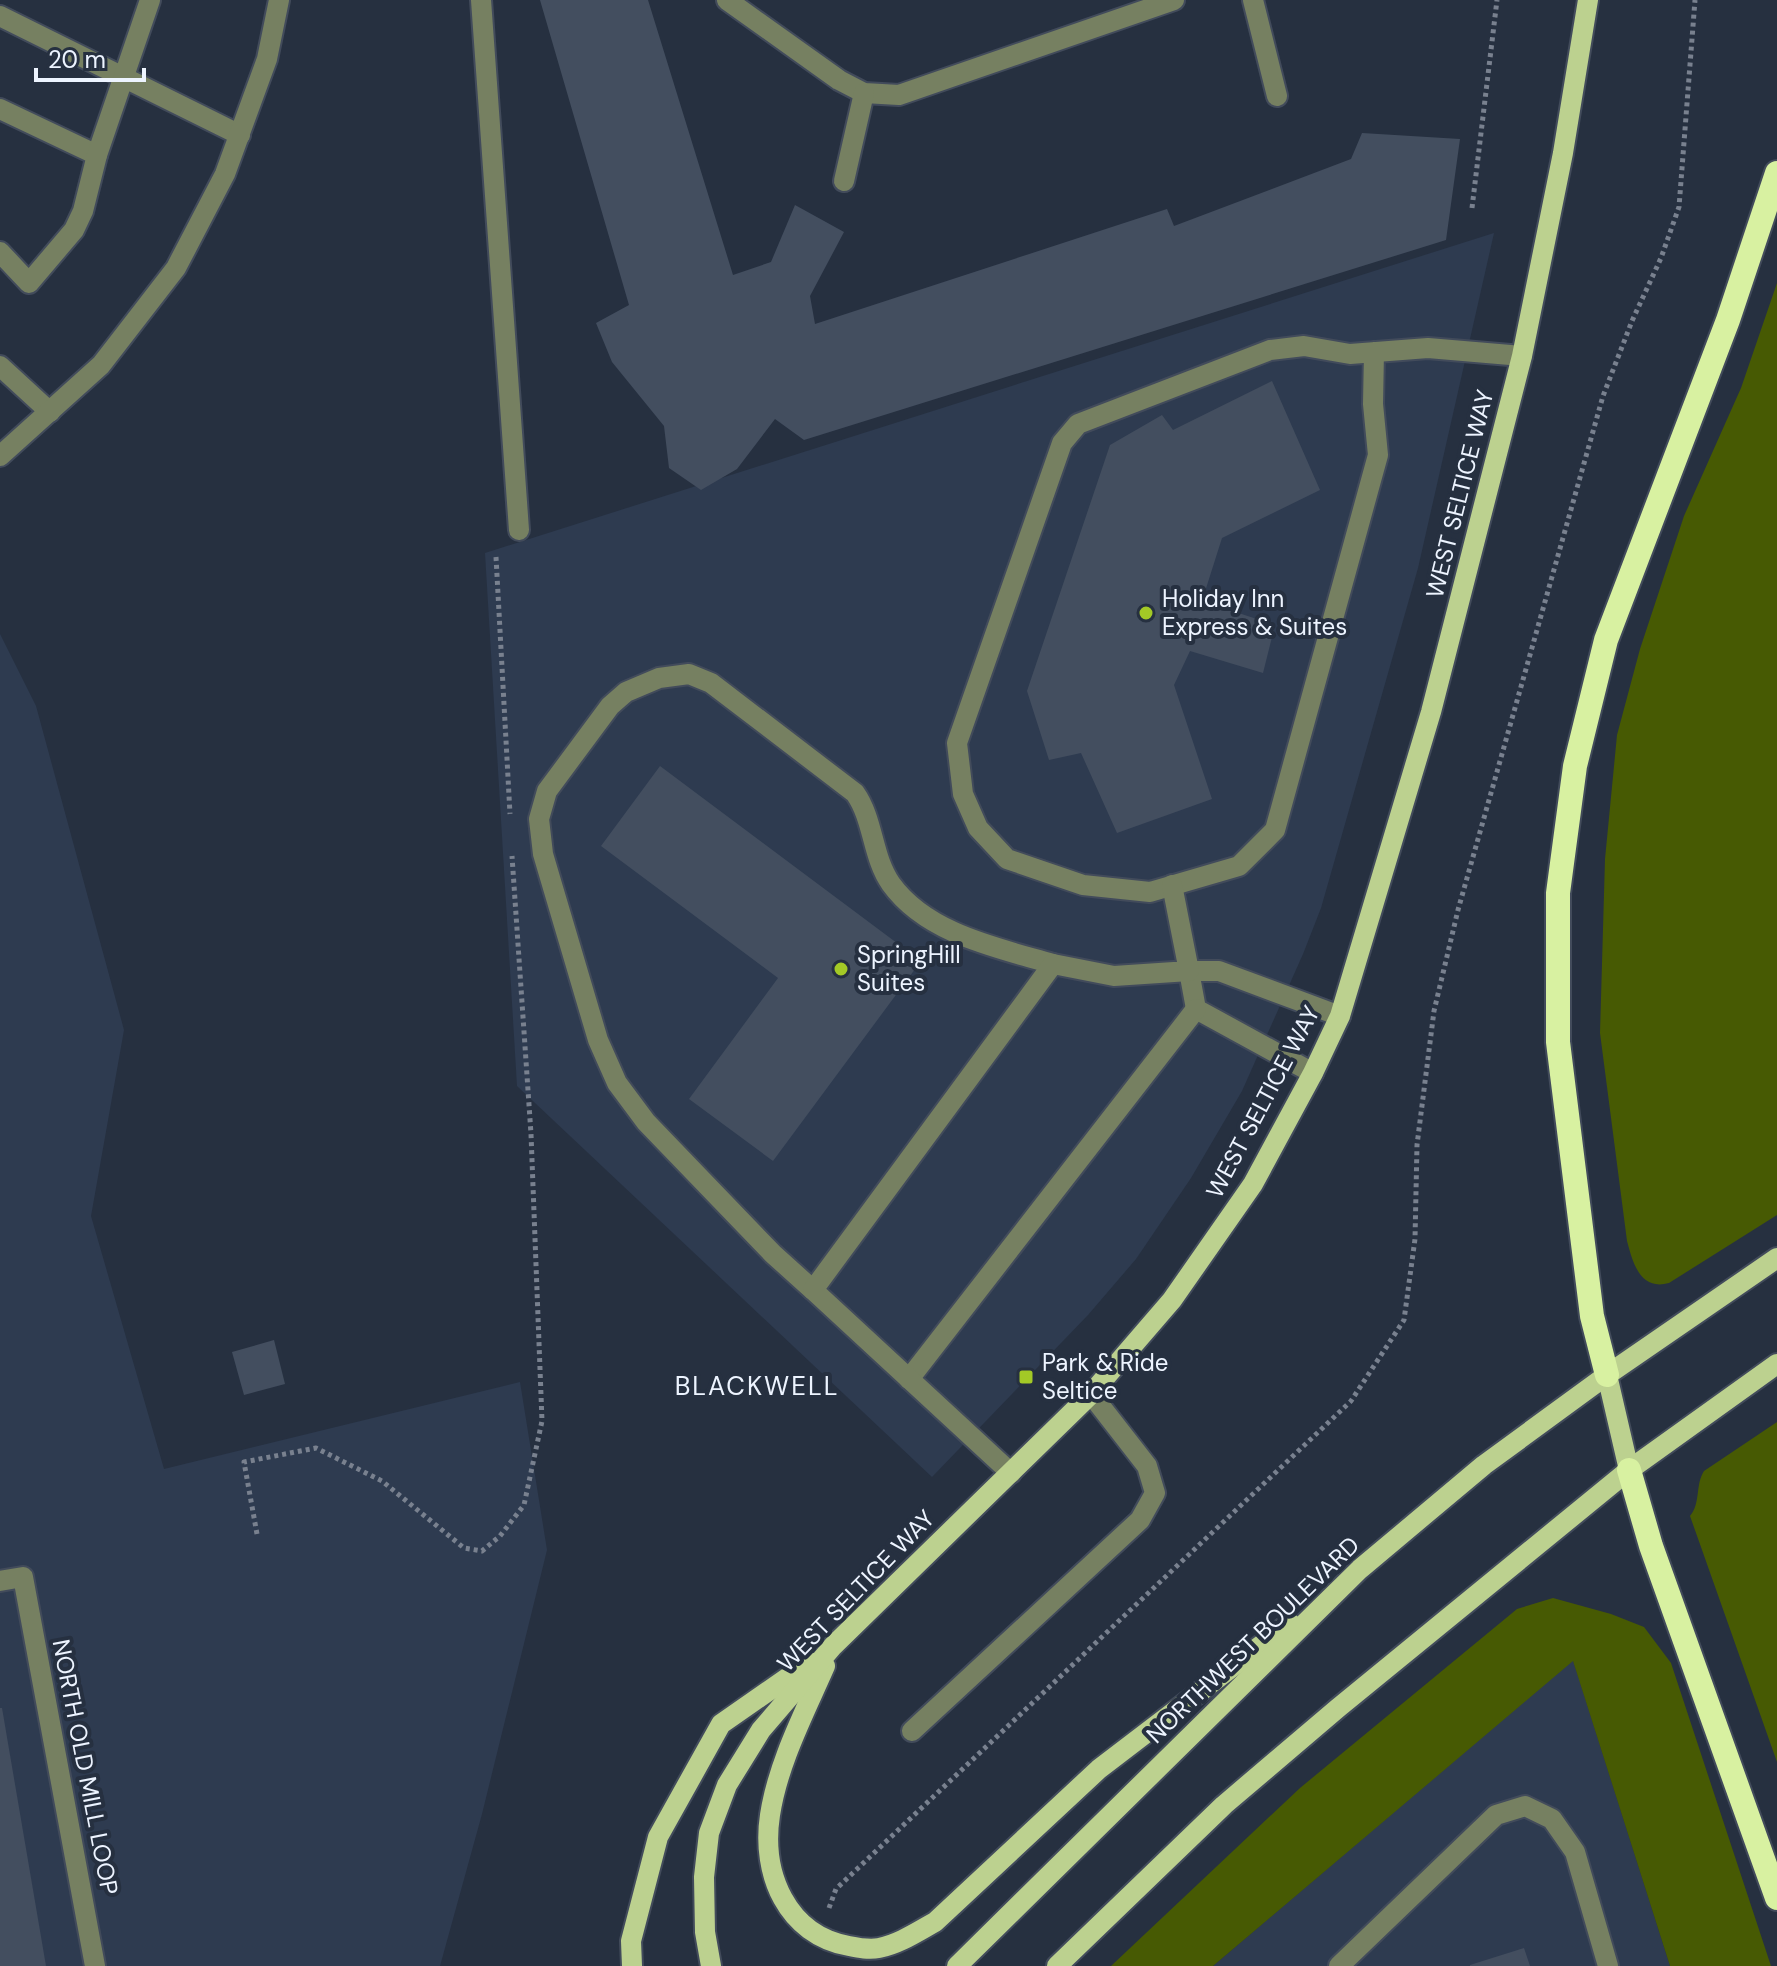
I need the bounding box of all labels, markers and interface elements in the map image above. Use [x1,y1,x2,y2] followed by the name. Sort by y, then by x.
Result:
[36,32,144,82] scale bar
[48,44,106,75] text: 20 m
[1419,386,1500,601] street label: WEST SELTICE WAY
[1162,583,1347,642] place label: Holiday Inn Express & Suites
[1137,604,1155,622] marker: Holiday Inn Express & Suites
[857,939,961,998] place label: SpringHill Suites
[832,960,850,978] marker: SpringHill Suites
[1199,1000,1326,1203] street label: WEST SELTICE WAY
[1042,1347,1168,1406] place label: Park & Ride Seltice
[1017,1368,1035,1386] marker: Park & Ride Seltice
[675,1369,839,1403] district label: BLACKWELL
[770,1503,941,1678] street label: WEST SELTICE WAY
[1139,1530,1366,1750] street label: NORTHWEST BOULEVARD
[46,1637,125,1897] street label: NORTH OLD MILL LOOP

